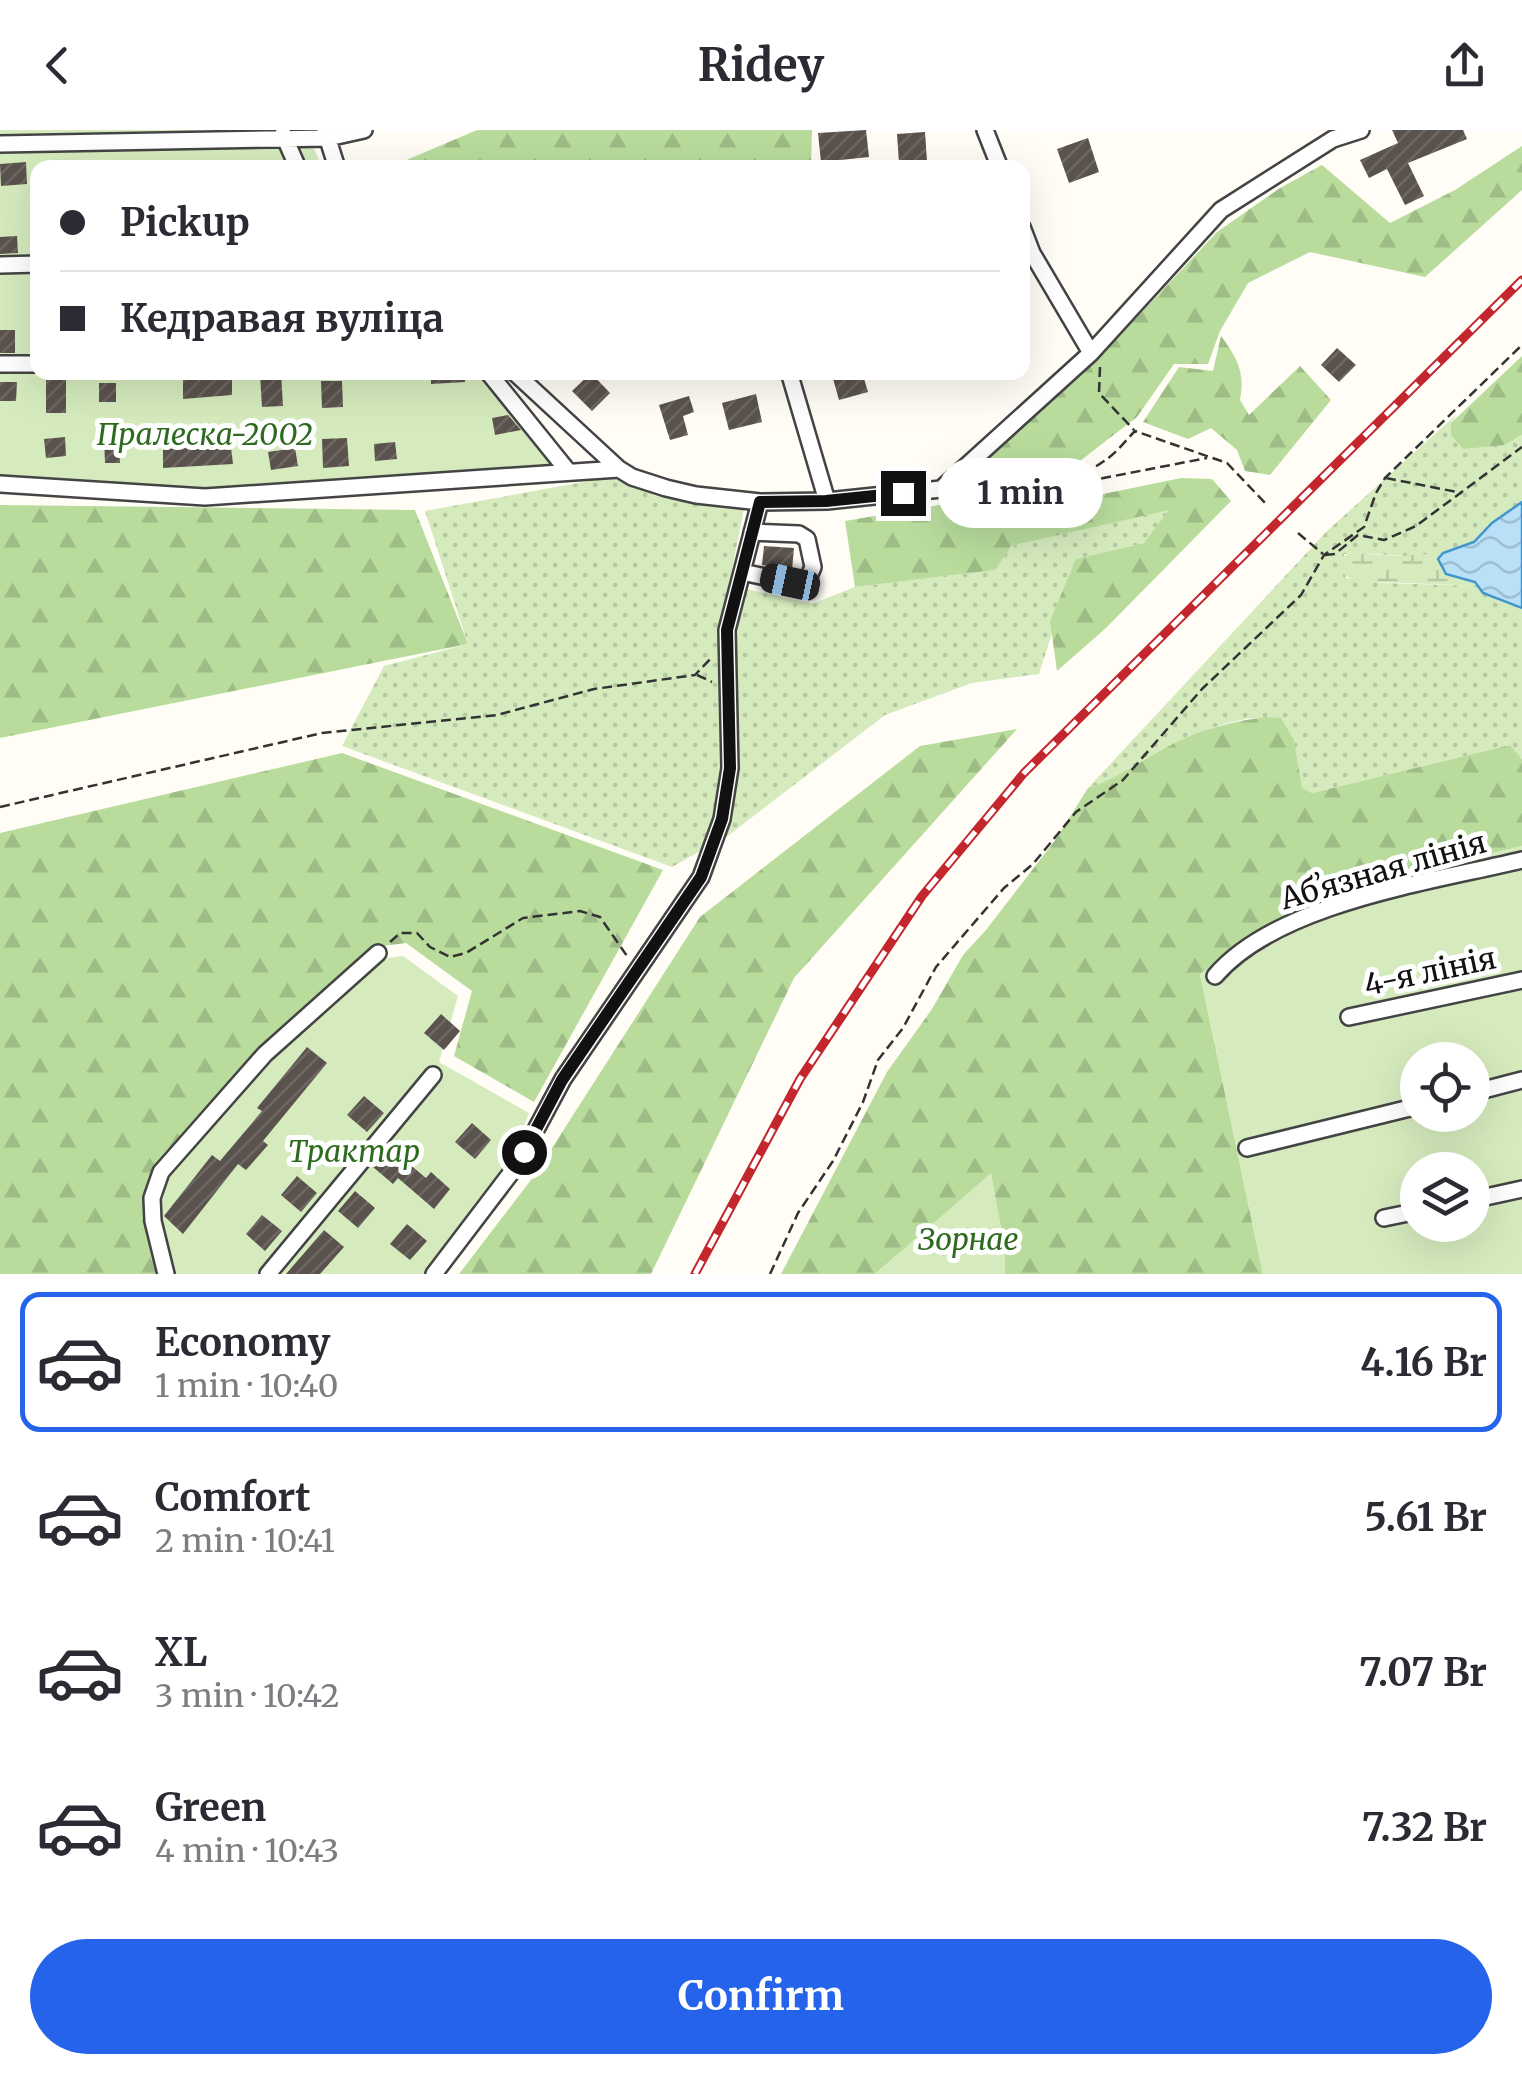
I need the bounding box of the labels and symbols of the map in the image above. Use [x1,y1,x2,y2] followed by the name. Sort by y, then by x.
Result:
[97,415,313,453] park label: Пралеска-2002
[938,458,1103,528] callout: 1 min
[881,471,926,516] route end
[758,561,822,603] car
[1275,822,1490,918] street label: Абʼязная лінія
[1361,938,1499,1004] street label: 4-я лінія
[502,1130,547,1175] route start
[288,1132,420,1170] park label: Трактар
[917,1220,1019,1258] park label: Зорнае

